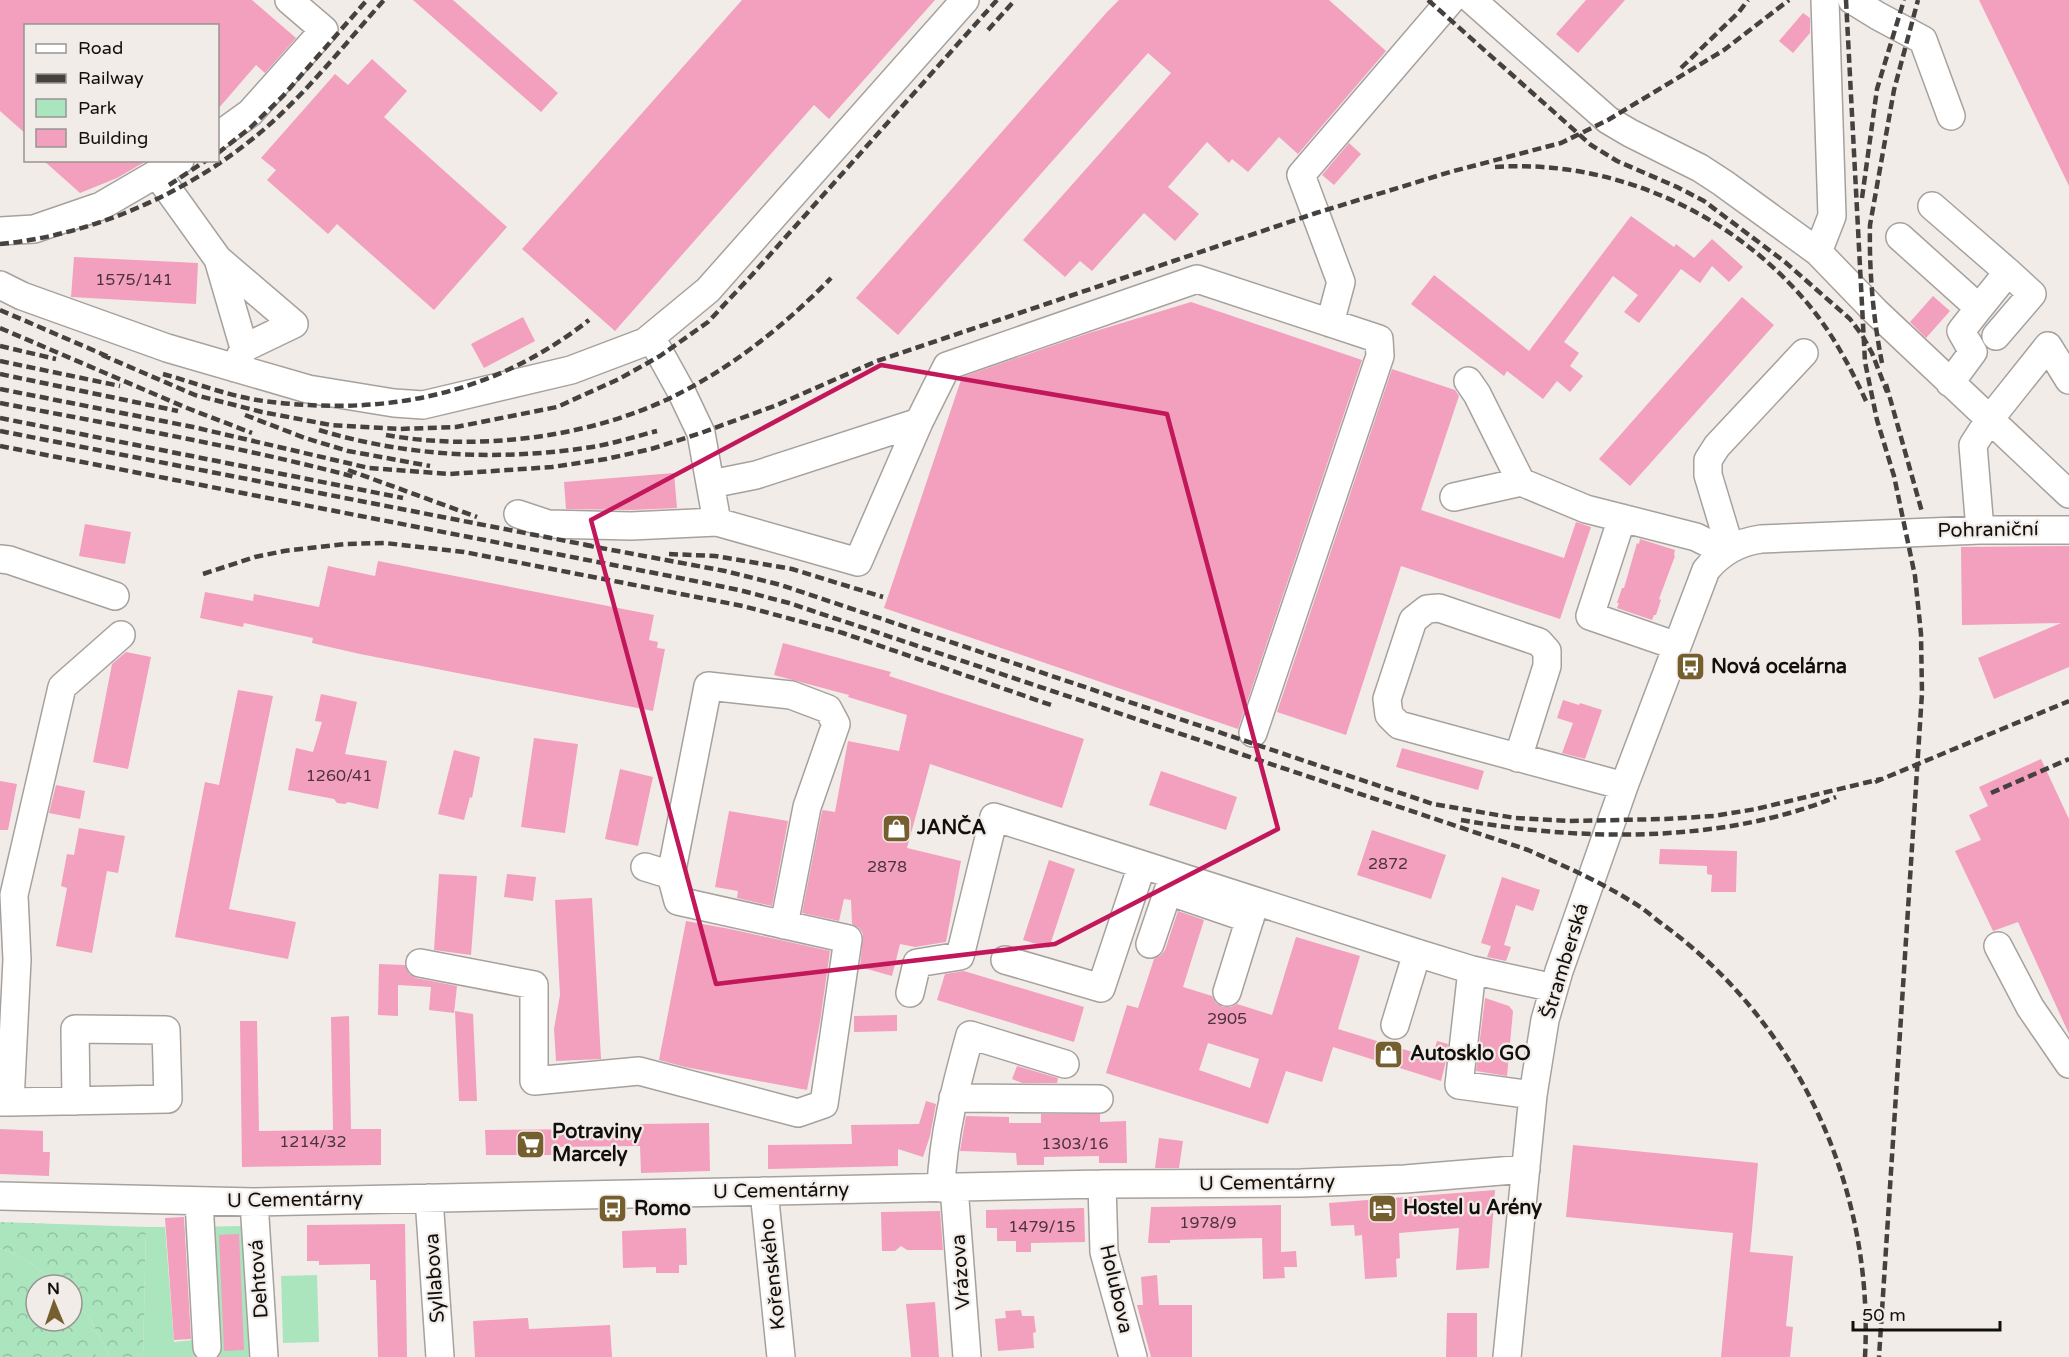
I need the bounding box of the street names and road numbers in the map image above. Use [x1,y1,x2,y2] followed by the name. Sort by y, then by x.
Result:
[1937,517,2039,543] street label: Pohraniční
[1535,900,1594,1022] street label: Štramberská
[1199,1170,1336,1196] street label: U Cementárny
[713,1178,850,1204] street label: U Cementárny
[227,1187,364,1213] street label: U Cementárny
[755,1217,791,1331] street label: Kořenského
[420,1232,450,1324] street label: Syllabova
[946,1233,976,1311] street label: Vrázova
[244,1239,274,1319] street label: Dehtová
[1094,1242,1138,1336] street label: Holubova

